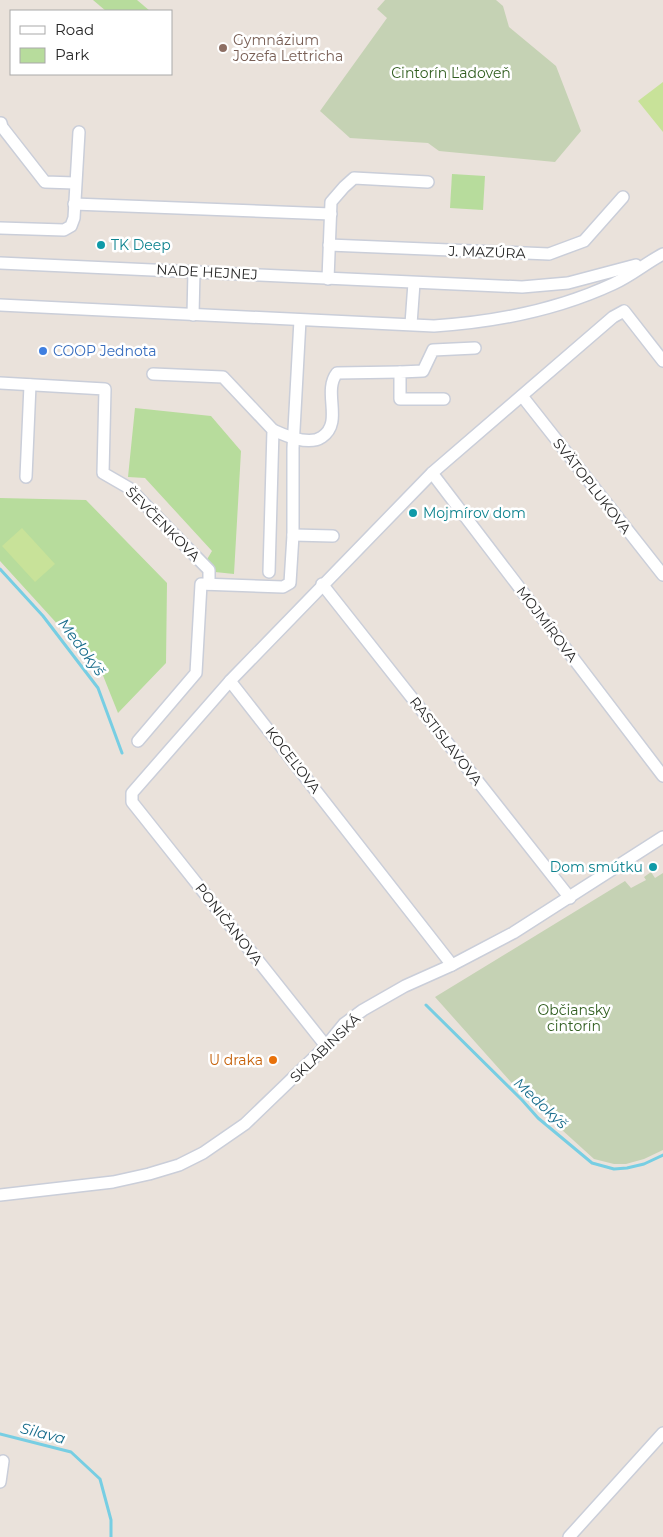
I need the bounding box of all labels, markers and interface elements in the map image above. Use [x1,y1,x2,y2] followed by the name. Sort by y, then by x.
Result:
[10,10,172,75] legend
[55,20,94,39] text: Road
[232,31,343,65] place label: Gymnázium Jozefa Lettricha
[217,42,229,54] marker: Gymnázium Jozefa Lettricha
[55,45,89,64] text: Park
[391,64,511,82] park label: Cintorín Ľadoveň
[111,236,171,254] place label: TK Deep
[95,239,107,251] marker: TK Deep
[447,242,527,262] street label: J. MAZÚRA
[156,260,258,284] street label: NADE HEJNEJ
[53,342,157,360] place label: COOP Jednota
[37,345,49,357] marker: COOP Jednota
[549,435,635,538] street label: SVÄTOPLUKOVA
[122,483,205,566] street label: ŠEVČENKOVA
[423,504,526,522] place label: Mojmírov dom
[407,507,419,519] marker: Mojmírov dom
[513,582,582,666] street label: MOJMÍROVA
[54,615,110,680] water label: Medokýš
[406,693,487,790] street label: RASTISLAVOVA
[262,723,325,798] street label: KOCEĽOVA
[550,858,643,876] place label: Dom smútku
[647,861,659,873] marker: Dom smútku
[191,879,267,969] street label: PONIČANOVA
[538,1001,611,1035] park label: Občiansky cintorín
[286,1009,365,1086] street label: SKLABINSKÁ
[209,1051,263,1069] place label: U draka
[267,1054,279,1066] marker: U draka
[510,1073,572,1133] water label: Medokýš
[19,1418,67,1448] water label: Silava

